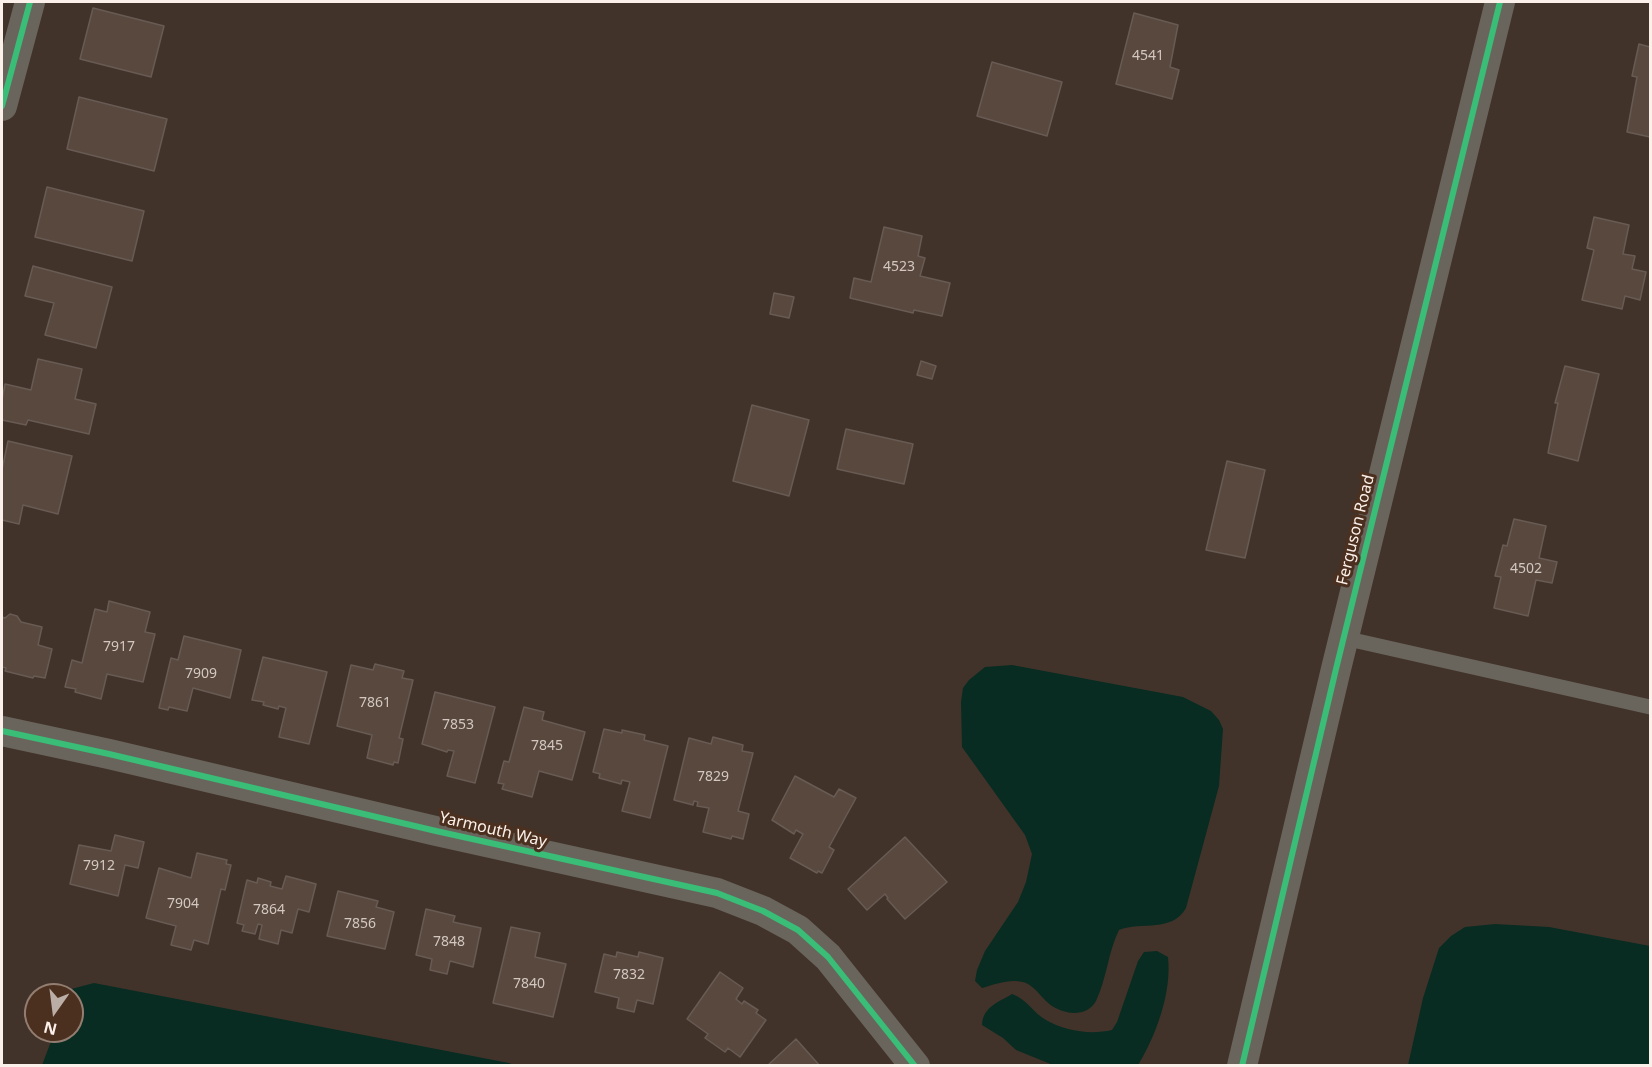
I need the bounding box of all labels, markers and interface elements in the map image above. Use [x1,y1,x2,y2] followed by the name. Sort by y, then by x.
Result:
[1132,48,1164,64] house number: 4541
[883,259,915,275] house number: 4523
[1333,473,1379,587] street label: Ferguson Road
[1510,561,1542,577] house number: 4502
[103,639,135,655] house number: 7917
[185,666,217,682] house number: 7909
[359,695,391,711] house number: 7861
[442,717,474,733] house number: 7853
[531,738,563,754] house number: 7845
[697,769,729,785] house number: 7829
[437,808,549,852] street label: Yarmouth Way
[83,858,115,874] house number: 7912
[167,896,199,912] house number: 7904
[253,902,285,918] house number: 7864
[344,916,376,932] house number: 7856
[433,934,465,950] house number: 7848
[613,967,645,983] house number: 7832
[513,976,545,992] house number: 7840
[24,983,84,1043] north arrow
[41,1016,59,1041] text: N

